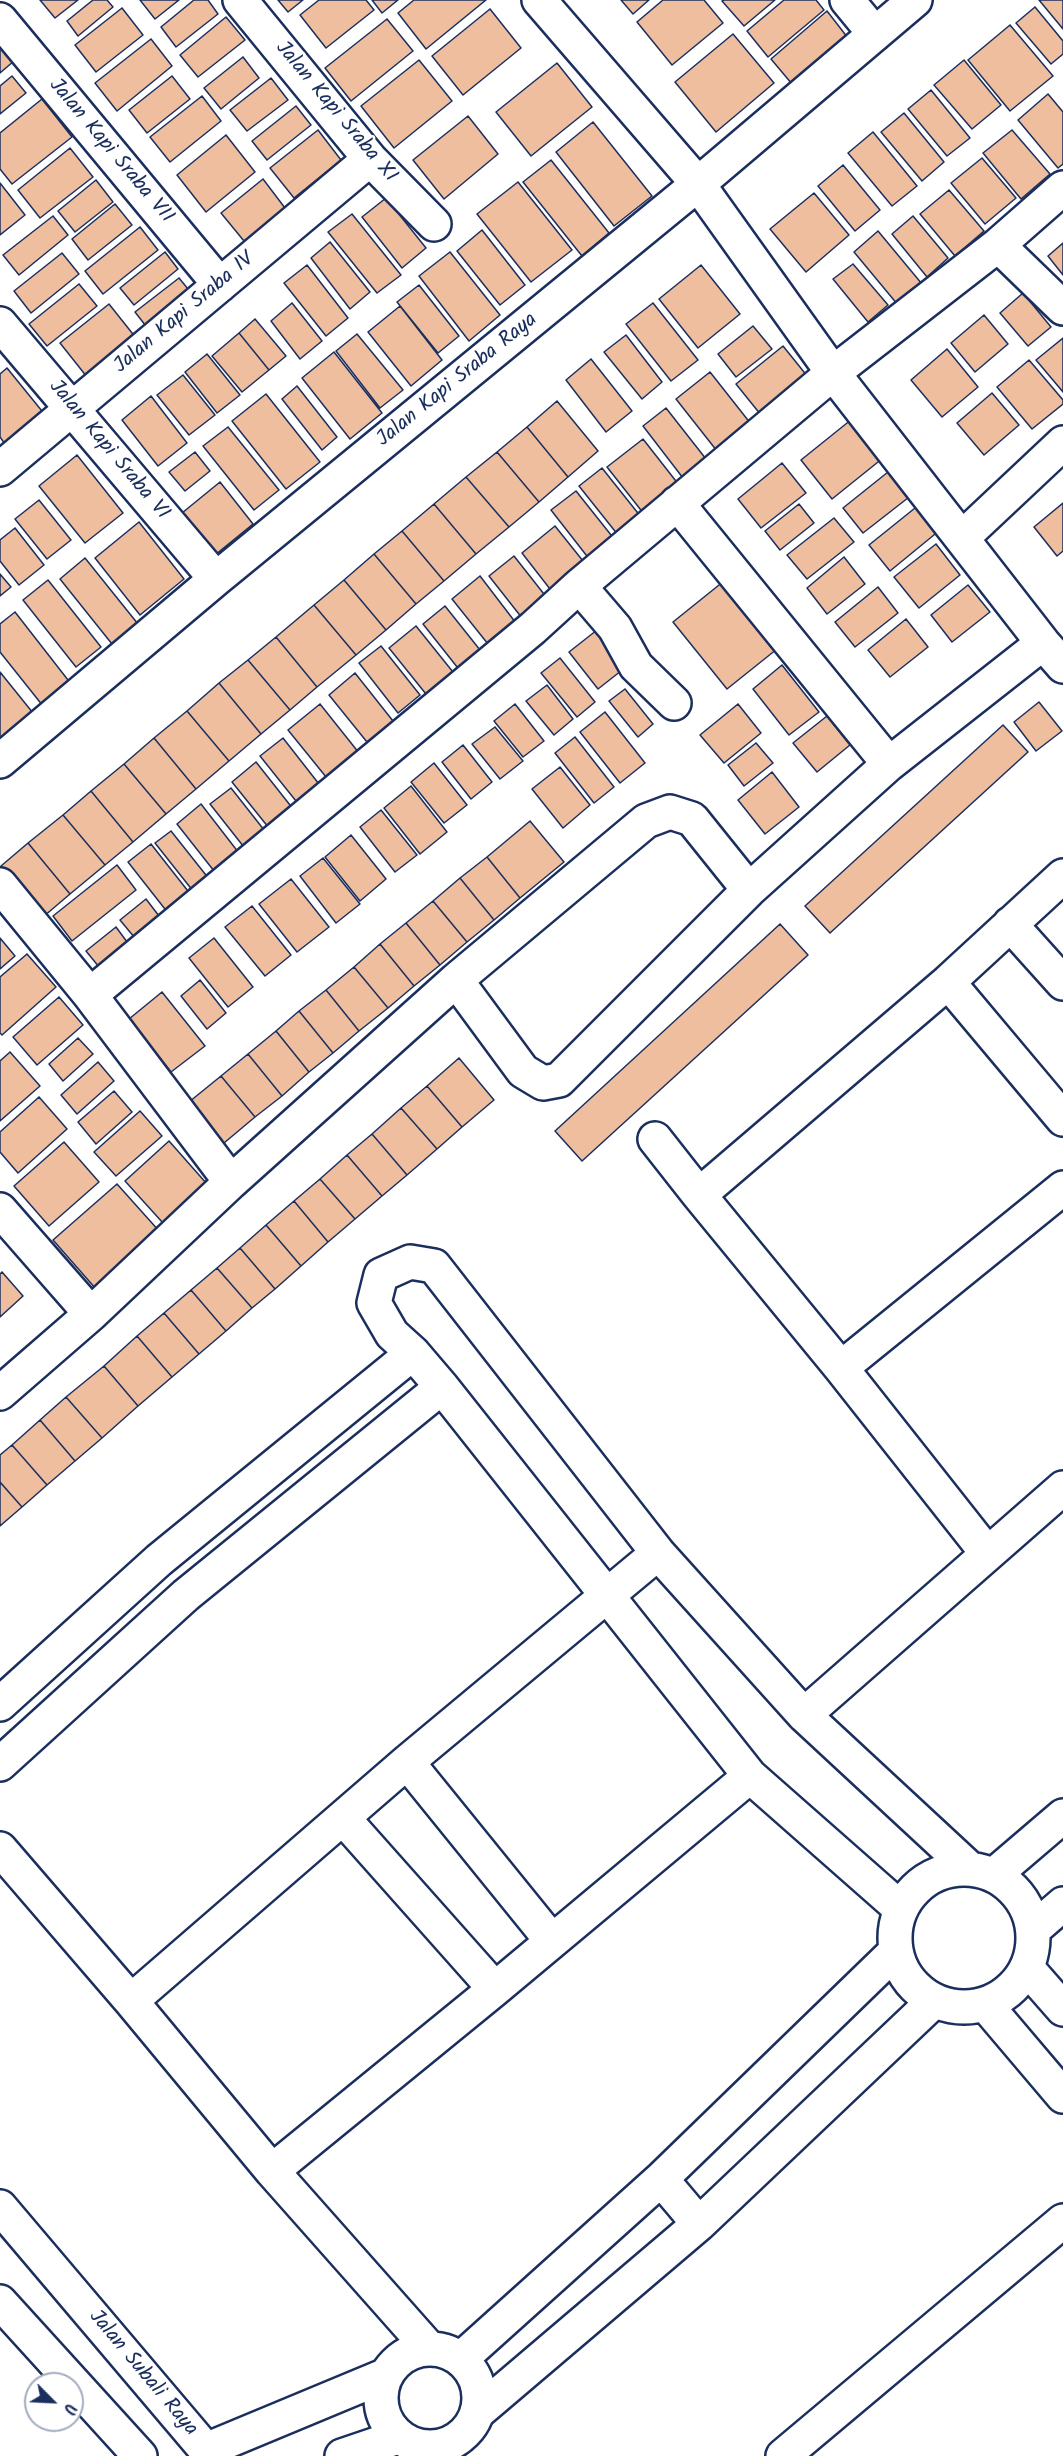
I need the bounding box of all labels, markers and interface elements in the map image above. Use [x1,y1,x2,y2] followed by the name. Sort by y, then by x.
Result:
[269,37,401,189] street label: Jalan Kapi Sraba XI
[42,74,178,230] street label: Jalan Kapi Sraba VII
[110,248,260,380] street label: Jalan Kapi Sraba IV
[373,309,543,453] street label: Jalan Kapi Sraba Raya
[42,376,174,526] street label: Jalan Kapi Sraba VI
[82,2306,202,2442] street label: Jalan Subali Raya
[24,2372,84,2432] north arrow
[56,2399,82,2418] text: U

